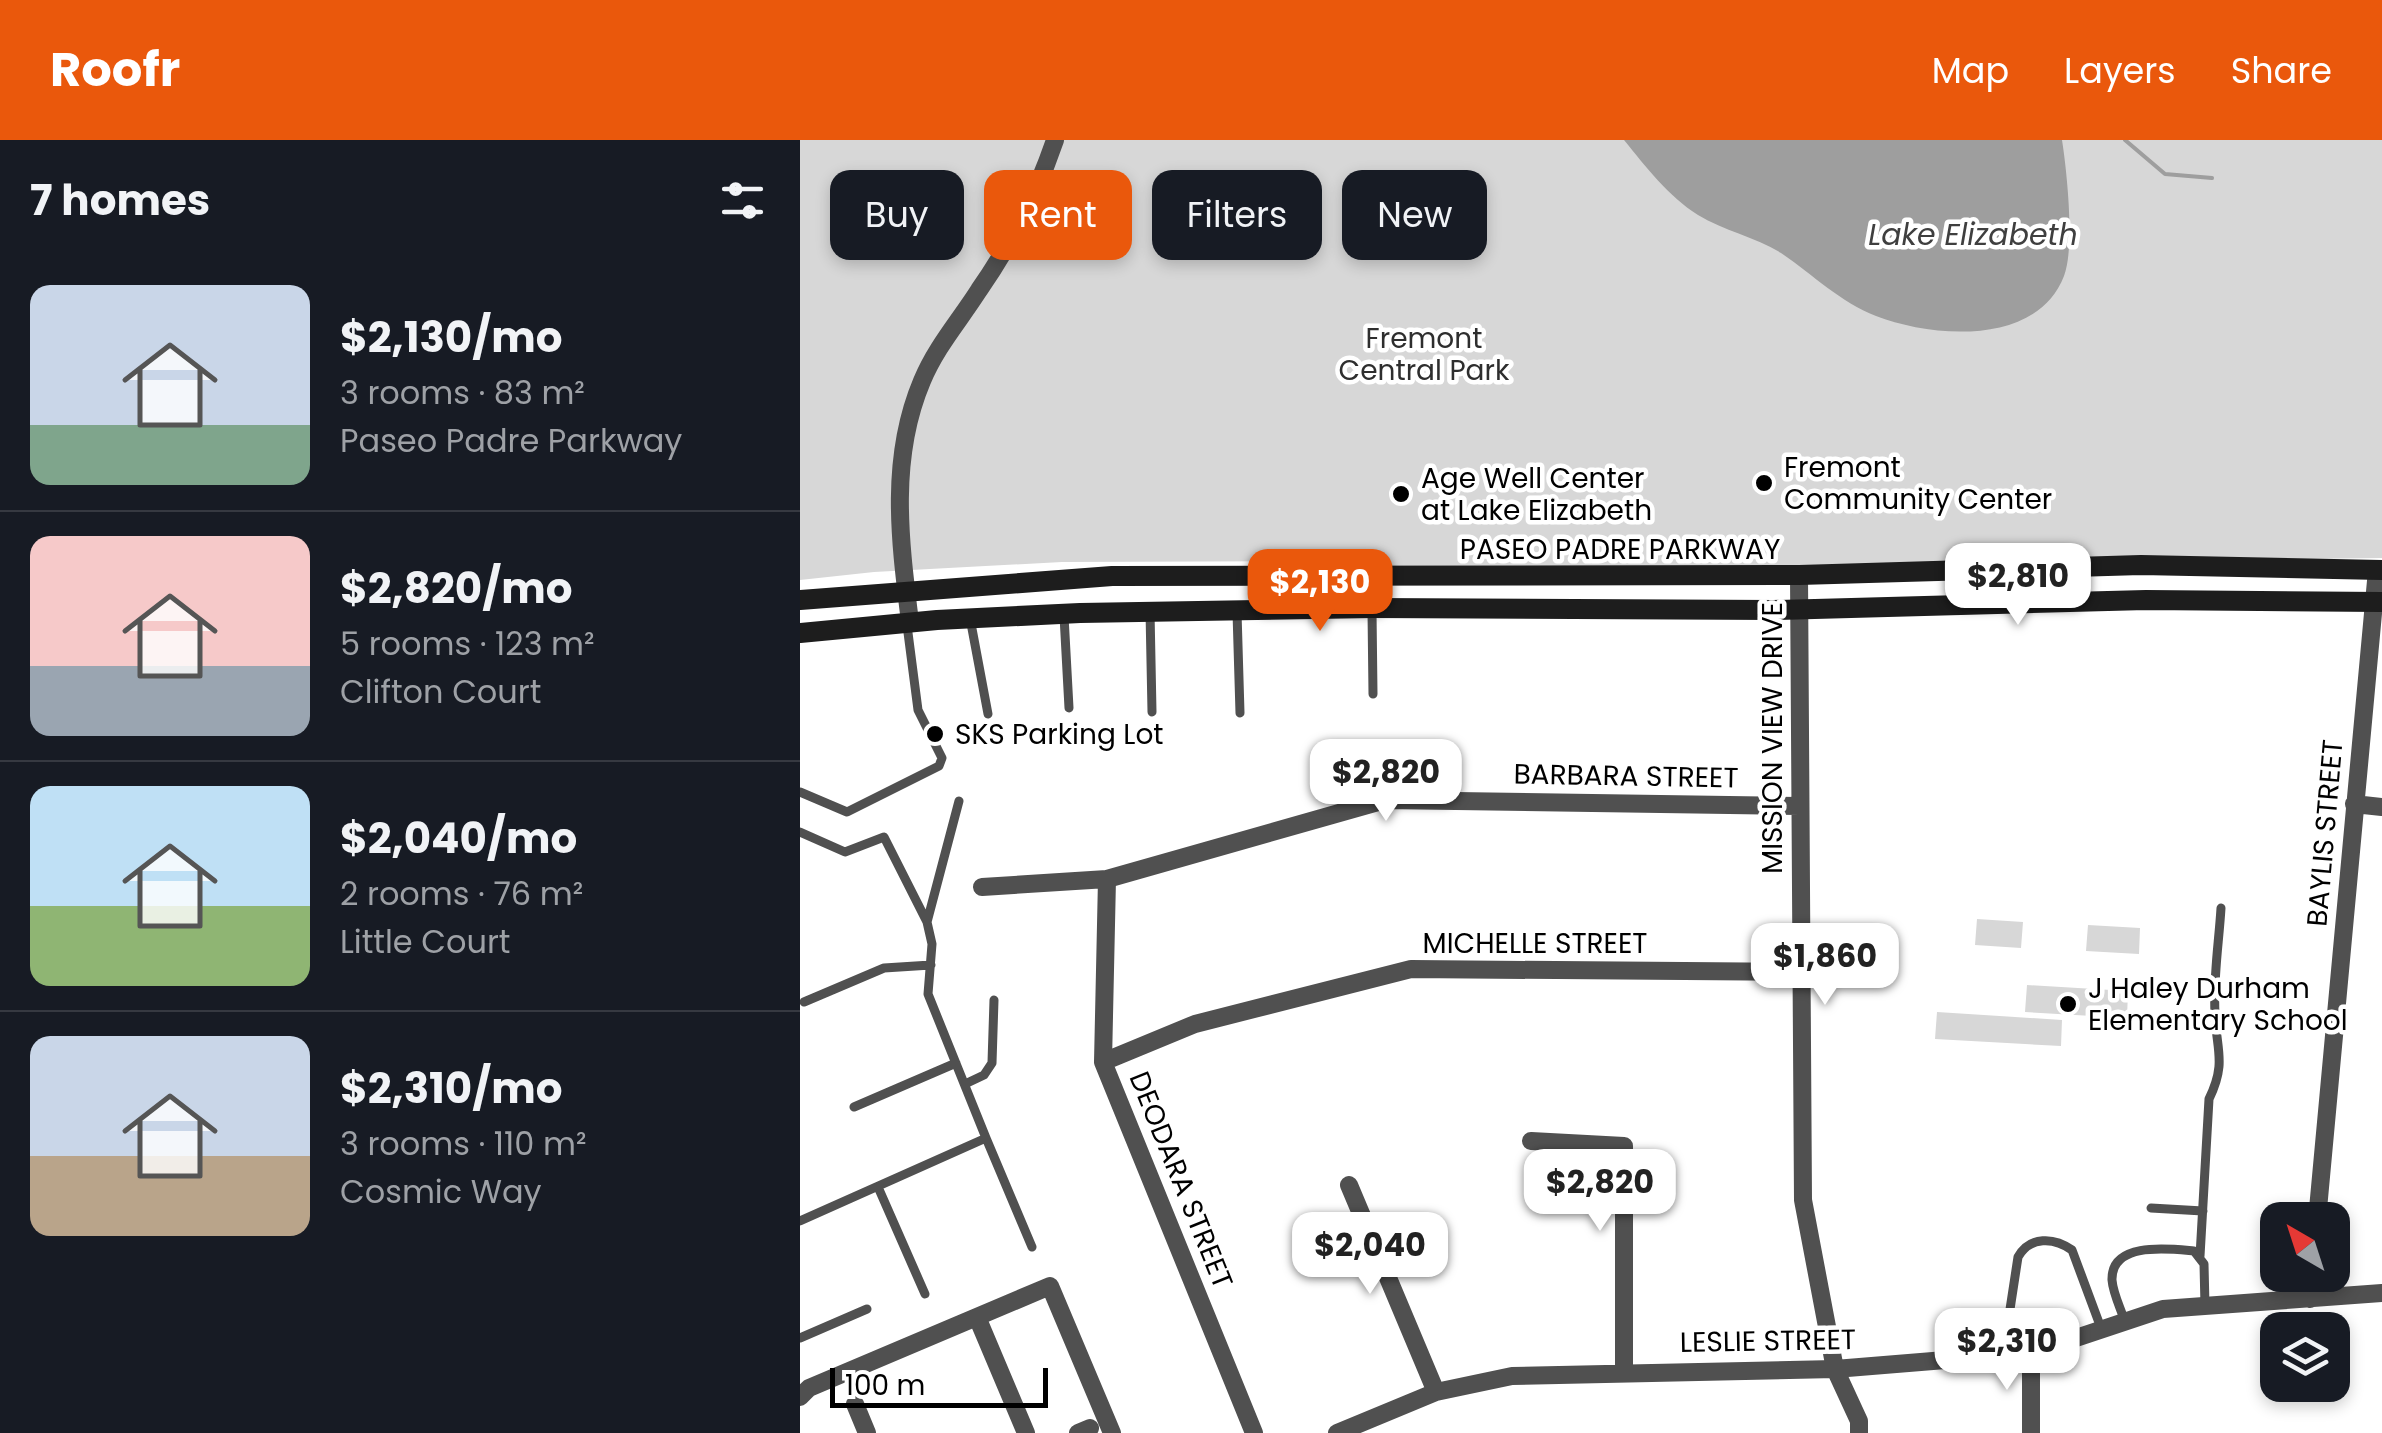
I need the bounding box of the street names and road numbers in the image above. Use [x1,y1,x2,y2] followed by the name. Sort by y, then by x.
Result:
[1460,530,1780,569] street label: PASEO PADRE PARKWAY
[1753,602,1792,874] street label: MISSION VIEW DRIVE
[2297,738,2353,928] street label: BAYLIS STREET
[1513,755,1739,797] street label: BARBARA STREET
[1423,924,1647,963] street label: MICHELLE STREET
[1120,1066,1242,1294] street label: DEODARA STREET
[1680,1320,1856,1362] street label: LESLIE STREET

